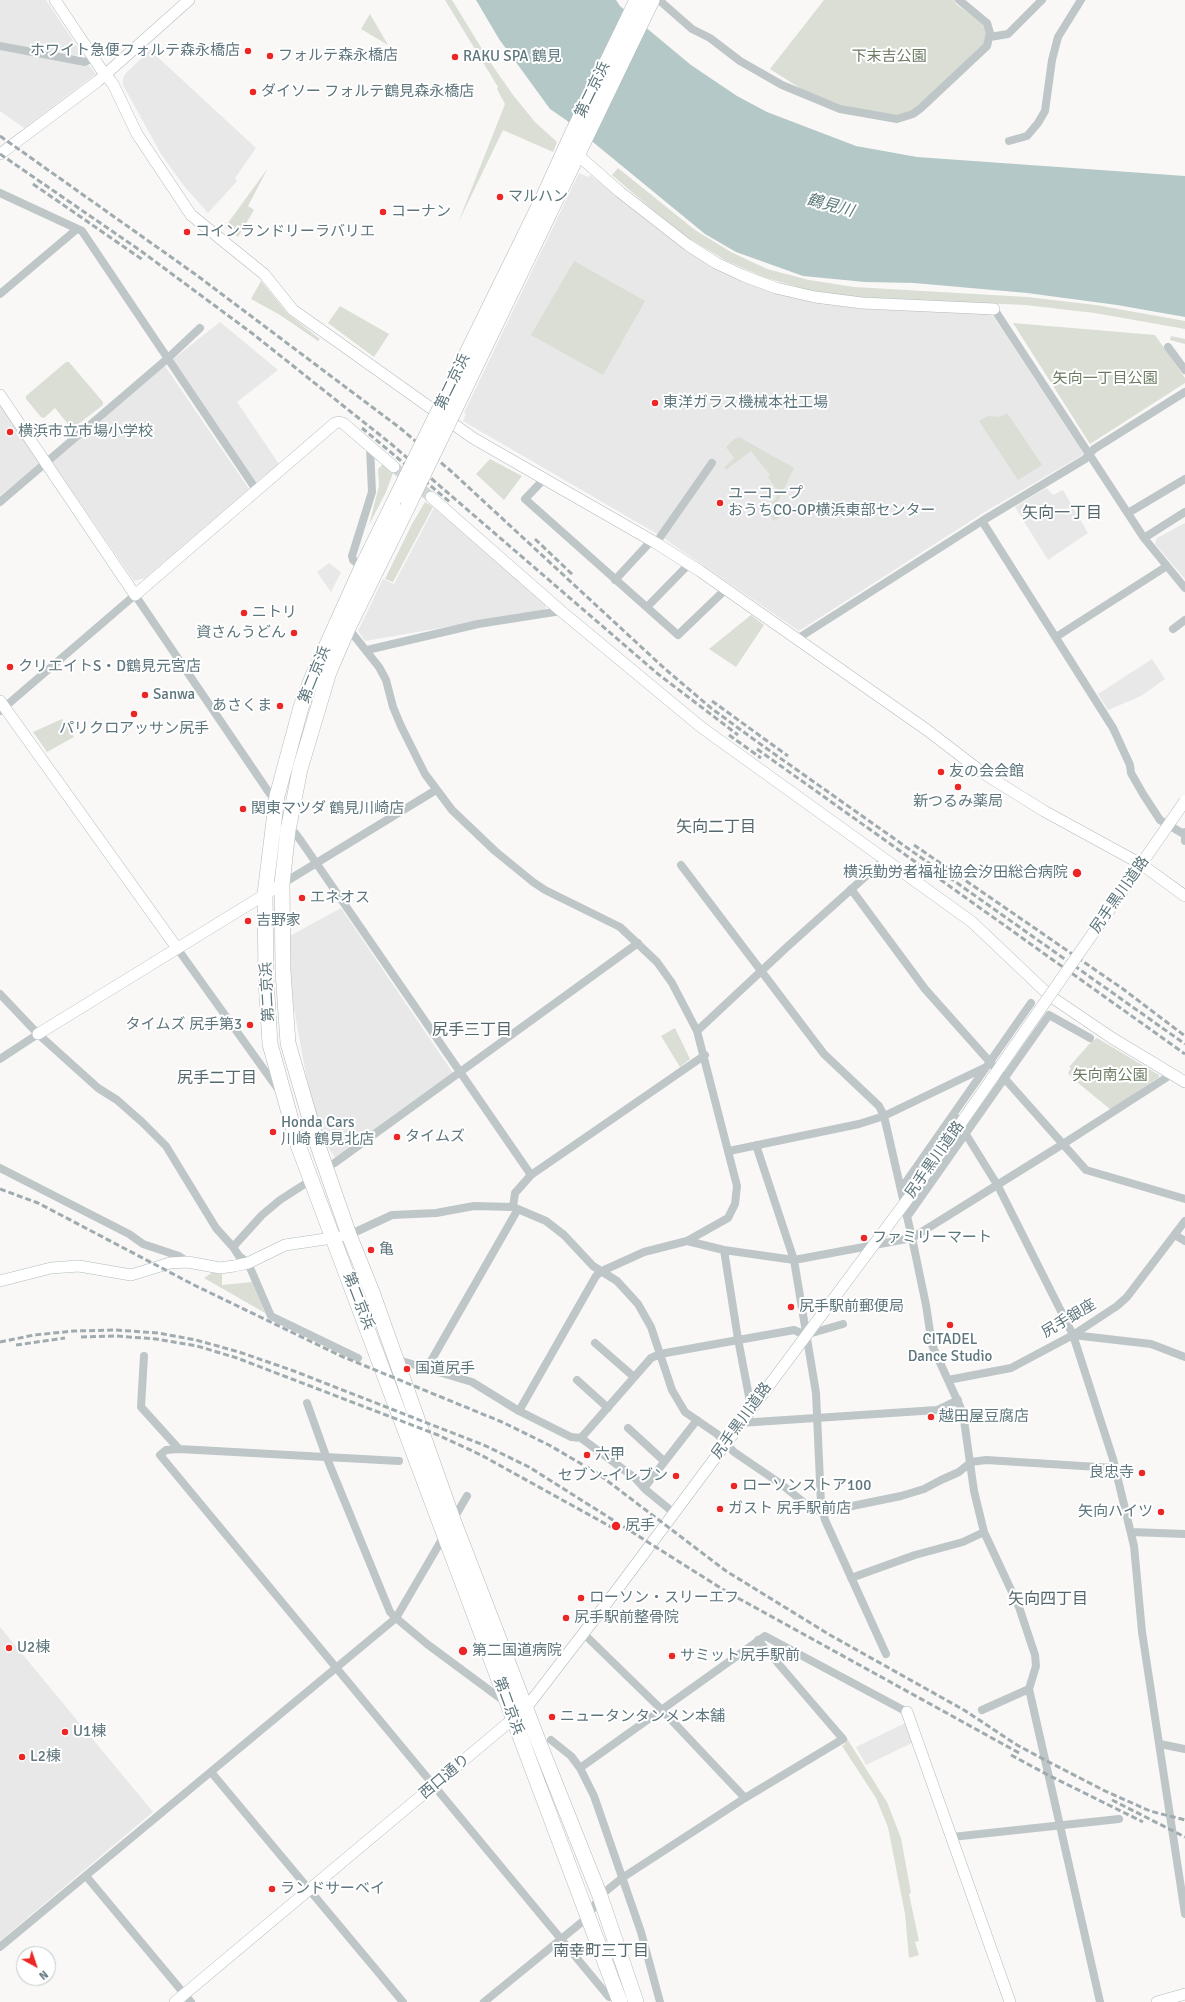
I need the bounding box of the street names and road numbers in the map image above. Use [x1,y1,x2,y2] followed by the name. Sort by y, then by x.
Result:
[572,59,614,121] street label: 第二京浜
[432,351,474,413] street label: 第二京浜
[295,644,335,706] street label: 第二京浜
[1087,853,1153,937] street label: 尻手黒川道路
[257,962,279,1022] street label: 第二京浜
[902,1118,968,1202] street label: 尻手黒川道路
[339,1270,377,1332] street label: 第二京浜
[1039,1296,1099,1342] street label: 尻手銀座
[708,1379,776,1463] street label: 尻手黒川道路
[489,1675,527,1737] street label: 第二京浜
[416,1751,474,1803] street label: 西口通り

